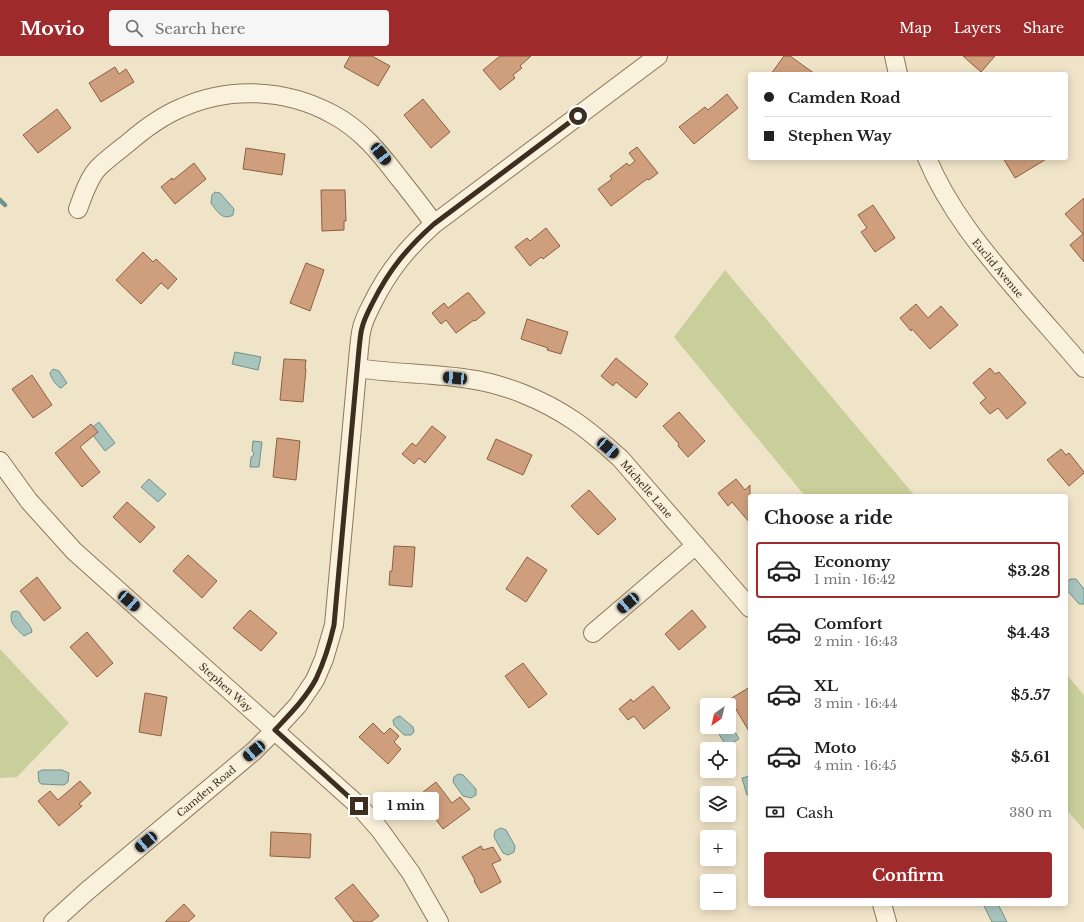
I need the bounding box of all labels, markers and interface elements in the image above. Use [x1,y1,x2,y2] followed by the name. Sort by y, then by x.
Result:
[109,10,389,46] search box
[20,17,85,40] text: Movio
[123,17,145,39] icon: search
[155,19,245,38] text: Search here
[899,19,932,37] text: Map
[954,19,1001,37] text: Layers
[1023,19,1064,37] text: Share
[788,88,901,107] text: Camden Road
[569,107,587,125] route start
[788,126,892,145] text: Stephen Way
[369,141,393,167] car
[969,236,1026,301] street label: Euclid Avenue
[443,371,467,385] car
[595,436,621,460] car
[618,458,676,521] street label: Michelle Lane
[764,507,893,529] text: Choose a ride
[766,552,802,588] icon: car
[814,552,891,571] text: Economy
[1008,561,1050,580] text: $3.28
[814,571,896,588] text: 1 min · 16:42
[116,589,142,613] car
[615,591,641,615] car
[766,614,802,650] icon: car
[814,614,882,633] text: Comfort
[1007,623,1050,642] text: $4.43
[814,633,898,650] text: 2 min · 16:43
[196,660,255,715] street label: Stephen Way
[766,676,802,712] icon: car
[814,676,838,695] text: XL
[1011,685,1050,704] text: $5.57
[814,695,897,712] text: 3 min · 16:44
[700,698,736,734] north arrow
[700,698,736,910] map controls
[766,738,802,774] icon: car
[814,738,856,757] text: Moto
[241,739,267,763] car
[700,742,736,778] button: locate
[1011,747,1050,766] text: $5.61
[814,757,897,774] text: 4 min · 16:45
[174,763,239,820] street label: Camden Road
[700,786,736,822] button: layers
[373,792,439,820] callout: 1 min
[350,797,368,815] route end
[387,797,425,814] text: 1 min
[764,801,786,823] icon: cash
[796,803,833,822] text: Cash
[1009,804,1052,821] text: 380 m
[133,830,159,854] car
[700,830,736,866] button: +
[764,852,1052,898] button: Confirm
[700,874,736,910] button: −

